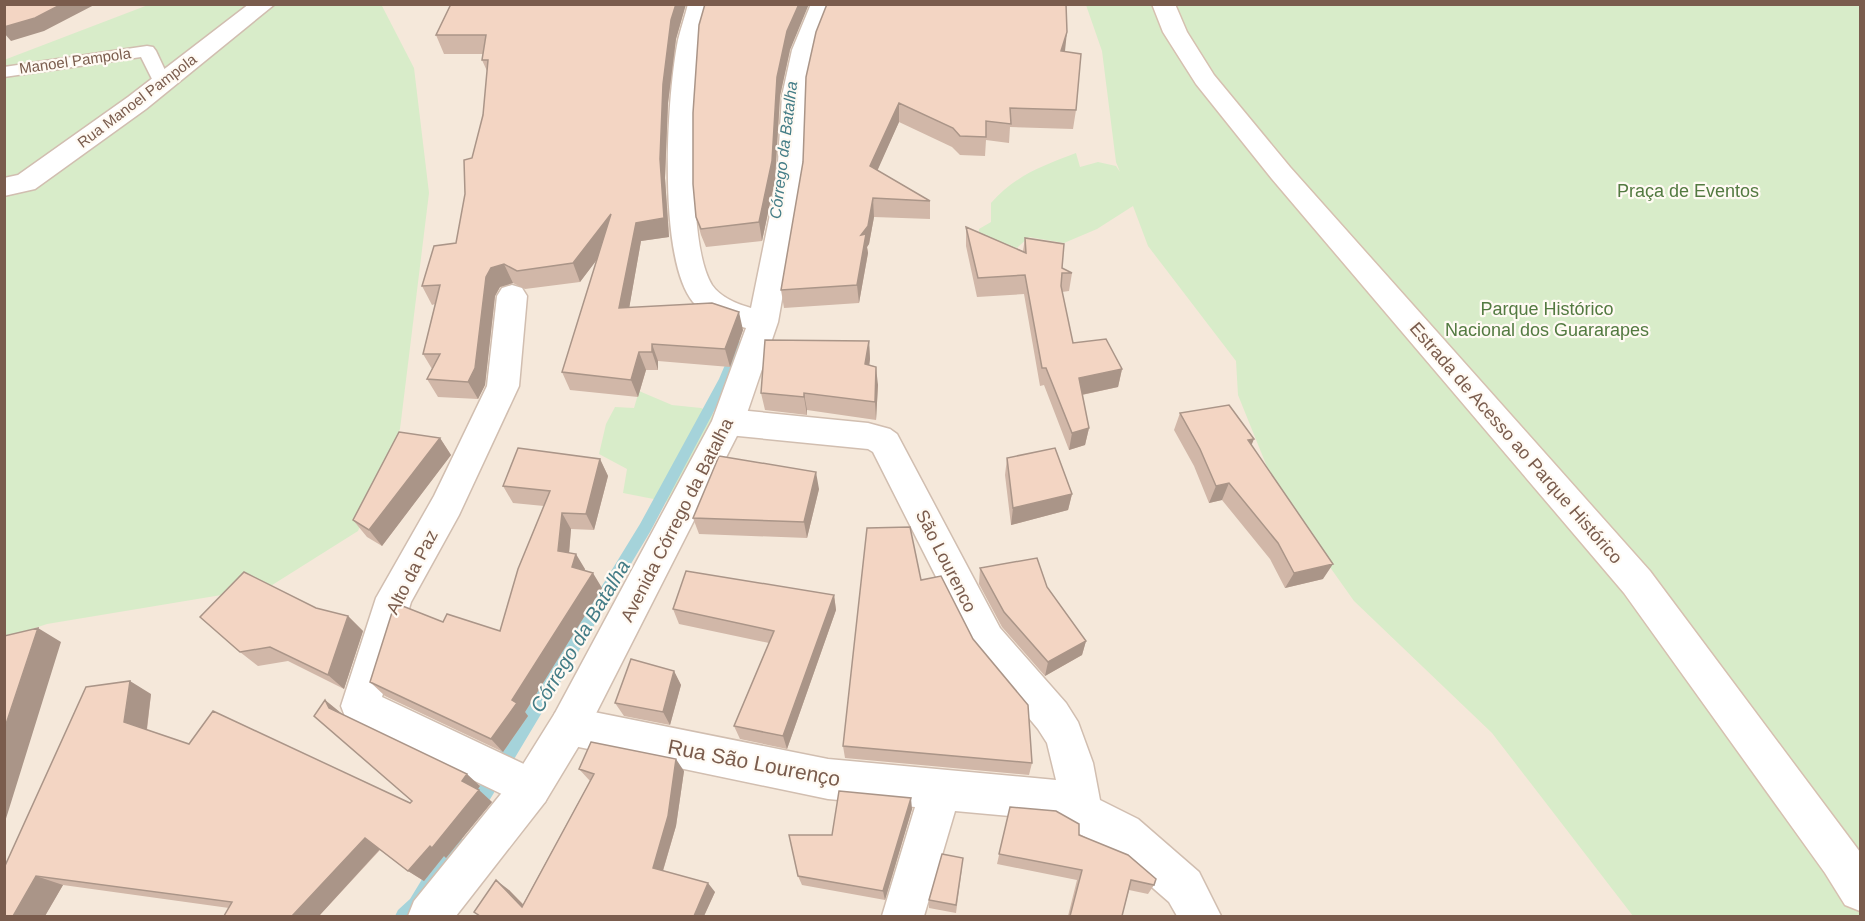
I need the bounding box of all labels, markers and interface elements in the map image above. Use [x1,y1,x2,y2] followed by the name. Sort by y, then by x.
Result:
[18,44,132,77] street label: Manoel Pampola
[74,50,200,151] street label: Rua Manoel Pampola
[767,80,800,220] water label: Córrego da Batalha
[1617,181,1759,201] park label: Praça de Eventos
[1445,299,1649,340] park label: Parque Histórico Nacional dos Guararapes
[1406,318,1626,568] street label: Estrada de Acesso ao Parque Histórico
[617,414,738,625] street label: Avenida Córrego da Batalha
[912,507,980,615] street label: São Lourenco
[382,526,442,618] street label: Alto da Paz
[526,556,634,716] water label: Córrego da Batalha
[666,735,842,791] street label: Rua São Lourenço

